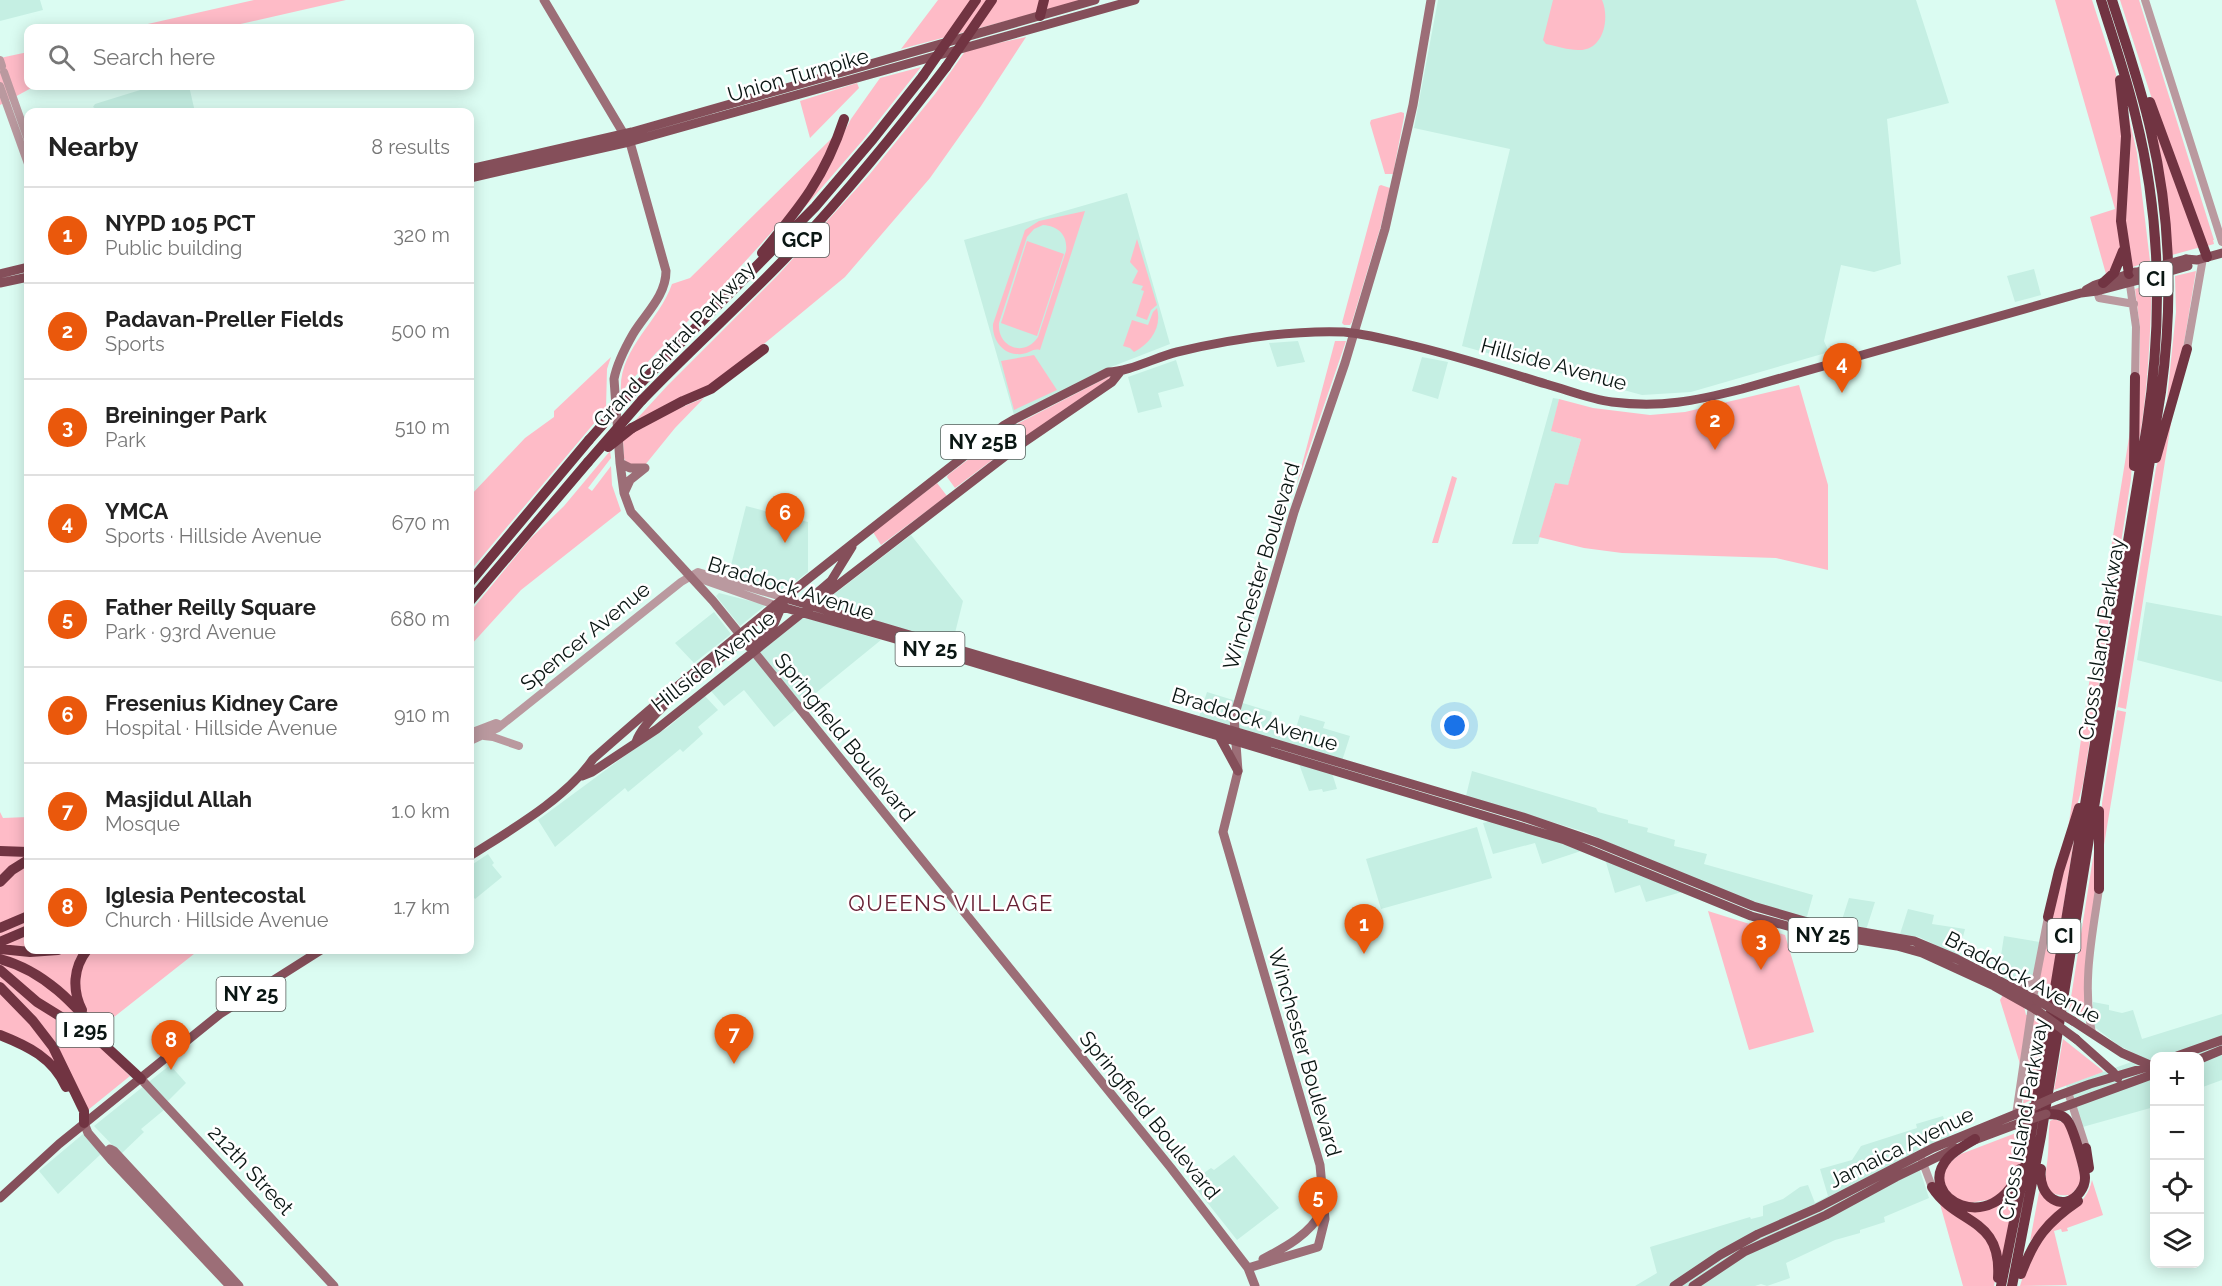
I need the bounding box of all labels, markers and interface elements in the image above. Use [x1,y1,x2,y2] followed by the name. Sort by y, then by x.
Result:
[24,24,474,90] search box
[45,41,78,74] icon: search
[725,43,871,107] street label: Union Turnpike
[93,44,215,70] text: Search here
[48,132,138,162] text: Nearby
[371,135,450,159] text: 8 results
[105,210,255,236] text: NYPD 105 PCT
[63,223,72,247] text: 1
[393,223,450,247] text: 320 m
[775,223,829,257] road number: GCP
[105,236,242,260] text: Public building
[588,256,760,432] street label: Grand Central Parkway
[2140,262,2172,296] road number: CI
[105,306,344,332] text: Padavan-Preller Fields
[62,319,73,343] text: 2
[391,319,450,343] text: 500 m
[105,332,165,356] text: Sports
[1478,333,1630,395] street label: Hillside Avenue
[1822,344,1862,393] pin: 4
[1696,400,1734,450] pin: 2
[105,402,267,428] text: Breininger Park
[62,415,73,439] text: 3
[395,415,450,439] text: 510 m
[941,425,1025,459] road number: NY 25B
[105,428,146,452] text: Park
[1218,459,1304,673] street label: Winchester Boulevard
[766,494,804,543] pin: 6
[105,498,168,524] text: YMCA
[62,511,73,535] text: 4
[392,511,450,535] text: 670 m
[105,524,322,548] text: Sports · Hillside Avenue
[2073,536,2129,742] street label: Cross Island Parkway
[705,551,877,625] street label: Braddock Avenue
[515,576,655,696] street label: Spencer Avenue
[105,594,316,620] text: Father Reilly Square
[646,605,780,717] street label: Hillside Avenue
[62,607,73,631] text: 5
[390,607,450,631] text: 680 m
[105,620,276,644] text: Park · 93rd Avenue
[896,632,964,666] road number: NY 25
[769,648,921,826] street label: Springfield Boulevard
[1169,682,1341,756] street label: Braddock Avenue
[105,690,338,716] text: Fresenius Kidney Care
[61,703,74,727] text: 6
[394,703,450,727] text: 910 m
[1440,711,1469,740] your location
[105,716,337,740] text: Hospital · Hillside Avenue
[105,786,252,812] text: Masjidul Allah
[62,799,73,823] text: 7
[391,799,450,823] text: 1.0 km
[105,812,180,836] text: Mosque
[105,882,305,908] text: Iglesia Pentecostal
[848,890,1054,916] district label: QUEENS VILLAGE
[61,895,74,919] text: 8
[393,895,450,919] text: 1.7 km
[1344,904,1384,954] pin: 1
[105,908,328,932] text: Church · Hillside Avenue
[1788,918,1858,952] road number: NY 25
[2048,919,2080,953] road number: CI
[1742,920,1780,970] pin: 3
[1941,925,2105,1029] street label: Braddock Avenue
[1263,945,1347,1159] street label: Winchester Boulevard
[216,977,286,1011] road number: NY 25
[56,1013,113,1047] road number: I 295
[714,1014,754,1064] pin: 7
[1993,1016,2053,1222] street label: Cross Island Parkway
[152,1020,190,1070] pin: 8
[1074,1026,1226,1204] street label: Springfield Boulevard
[2150,1052,2204,1268] map controls
[2150,1052,2204,1106] button: +
[1824,1101,1978,1193] street label: Jamaica Avenue
[2150,1106,2204,1160] button: −
[203,1120,299,1220] street label: 212th Street
[2150,1160,2204,1214] button: locate
[1298,1178,1338,1227] pin: 5
[2150,1214,2204,1268] button: layers

